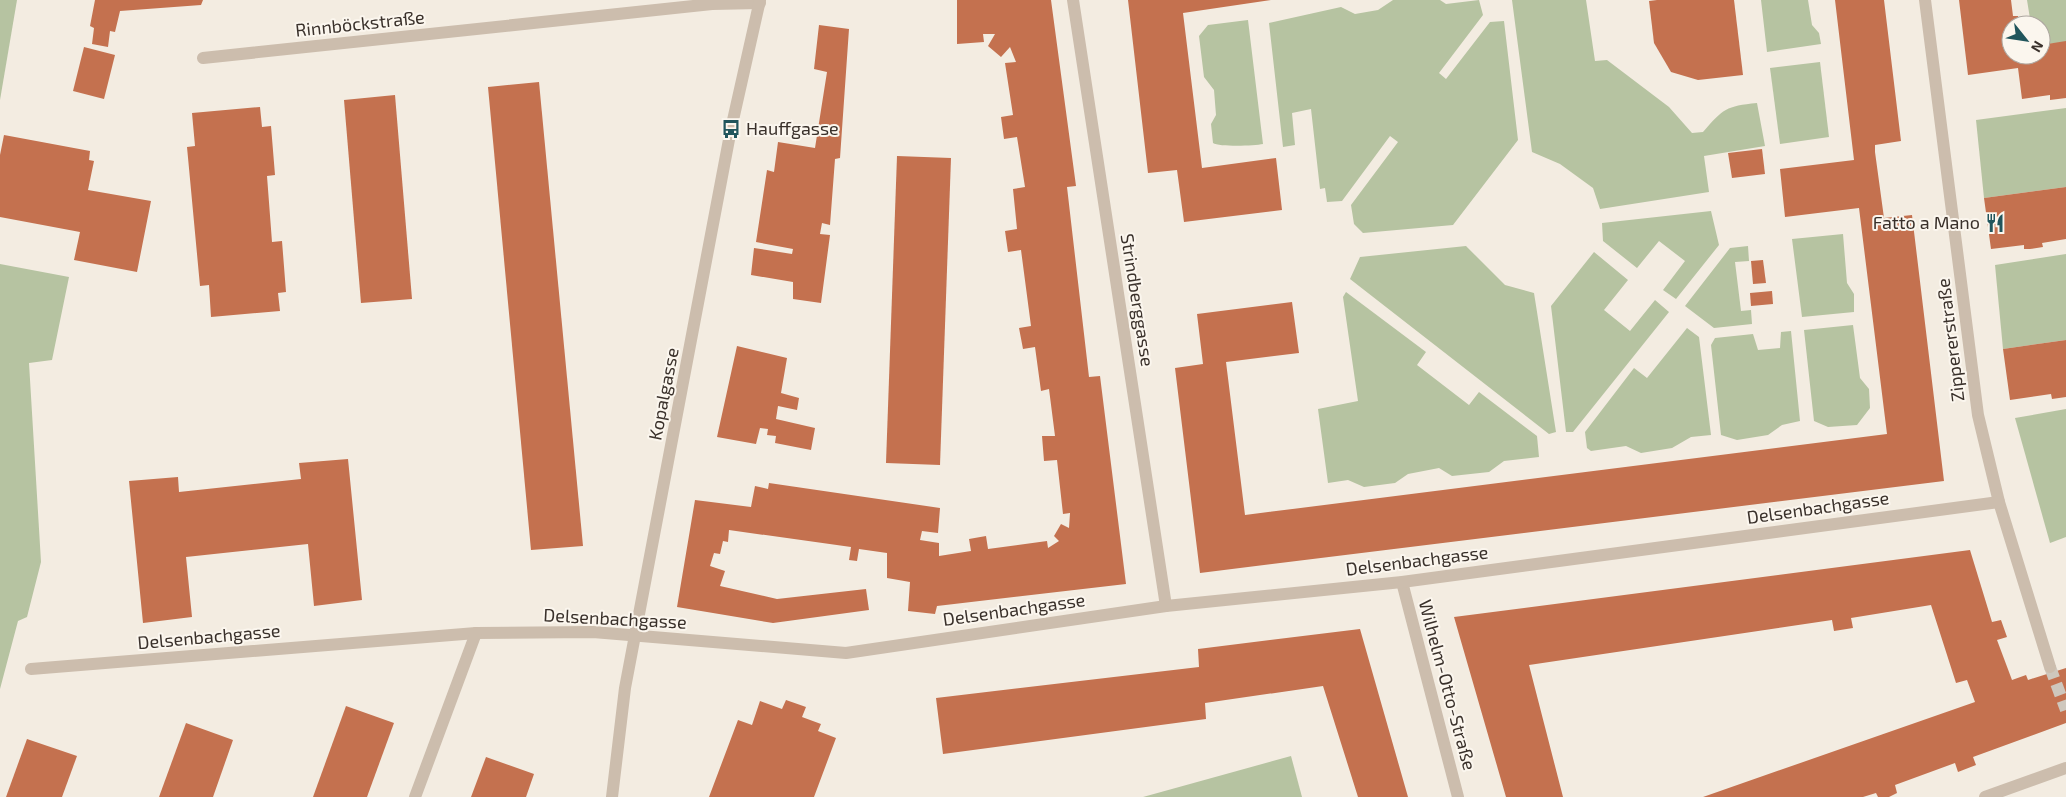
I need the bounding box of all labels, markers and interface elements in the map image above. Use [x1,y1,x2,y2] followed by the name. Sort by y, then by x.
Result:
[294,5,426,41] street label: Rinnböckstraße
[2001,15,2051,65] north arrow
[2028,38,2048,55] text: N
[746,117,839,139] place label: Hauffgasse
[720,118,742,140] bus stop icon: Hauffgasse
[1873,211,1980,233] place label: Fatto a Mano
[1984,212,2006,234] restaurant icon: Fatto a Mano
[1117,232,1159,368] street label: Strindberggasse
[1932,277,1968,403] street label: Zippererstraße
[643,346,683,442] street label: Kopalgasse
[1745,486,1890,528] street label: Delsenbachgasse
[1344,540,1489,580] street label: Delsenbachgasse
[941,588,1086,630] street label: Delsenbachgasse
[1415,597,1481,772] street label: Wilhelm-Otto-Straße
[543,603,687,633] street label: Delsenbachgasse
[137,619,281,653] street label: Delsenbachgasse

